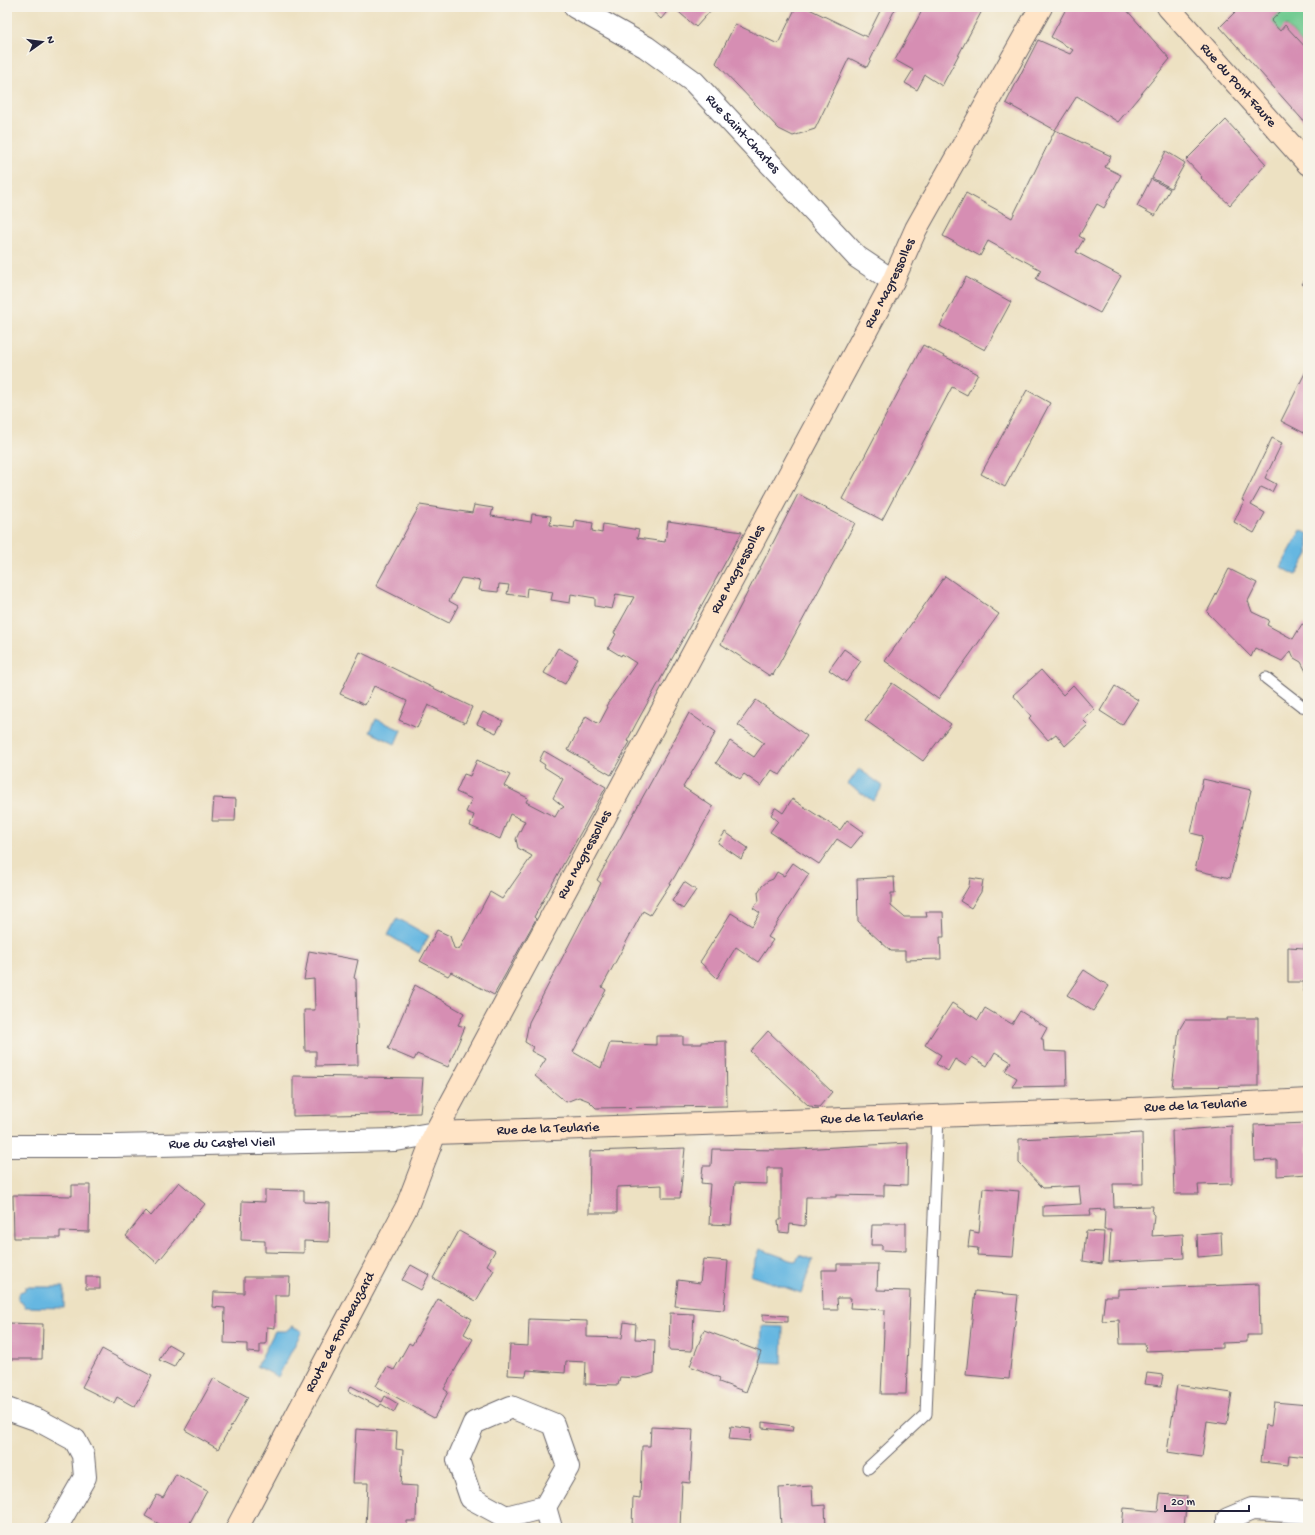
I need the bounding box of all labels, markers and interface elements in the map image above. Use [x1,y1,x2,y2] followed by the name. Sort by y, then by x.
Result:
[22,22,62,62] north arrow
[43,35,56,45] text: N
[1196,40,1280,132] street label: Rue du Pont Faure
[701,91,784,178] street label: Rue Saint-Charles
[861,235,920,332] street label: Rue Magressolles
[707,521,769,617] street label: Rue Magressolles
[554,807,616,902] street label: Rue Magressolles
[1144,1095,1248,1117] street label: Rue de la Teularie
[820,1108,924,1128] street label: Rue de la Teularie
[496,1119,600,1139] street label: Rue de la Teularie
[168,1134,276,1153] street label: Rue du Castel Vieil
[302,1268,380,1396] street label: Route de Fonbeauzard
[1165,1487,1249,1513] scale bar
[1171,1496,1196,1510] text: 20 m

